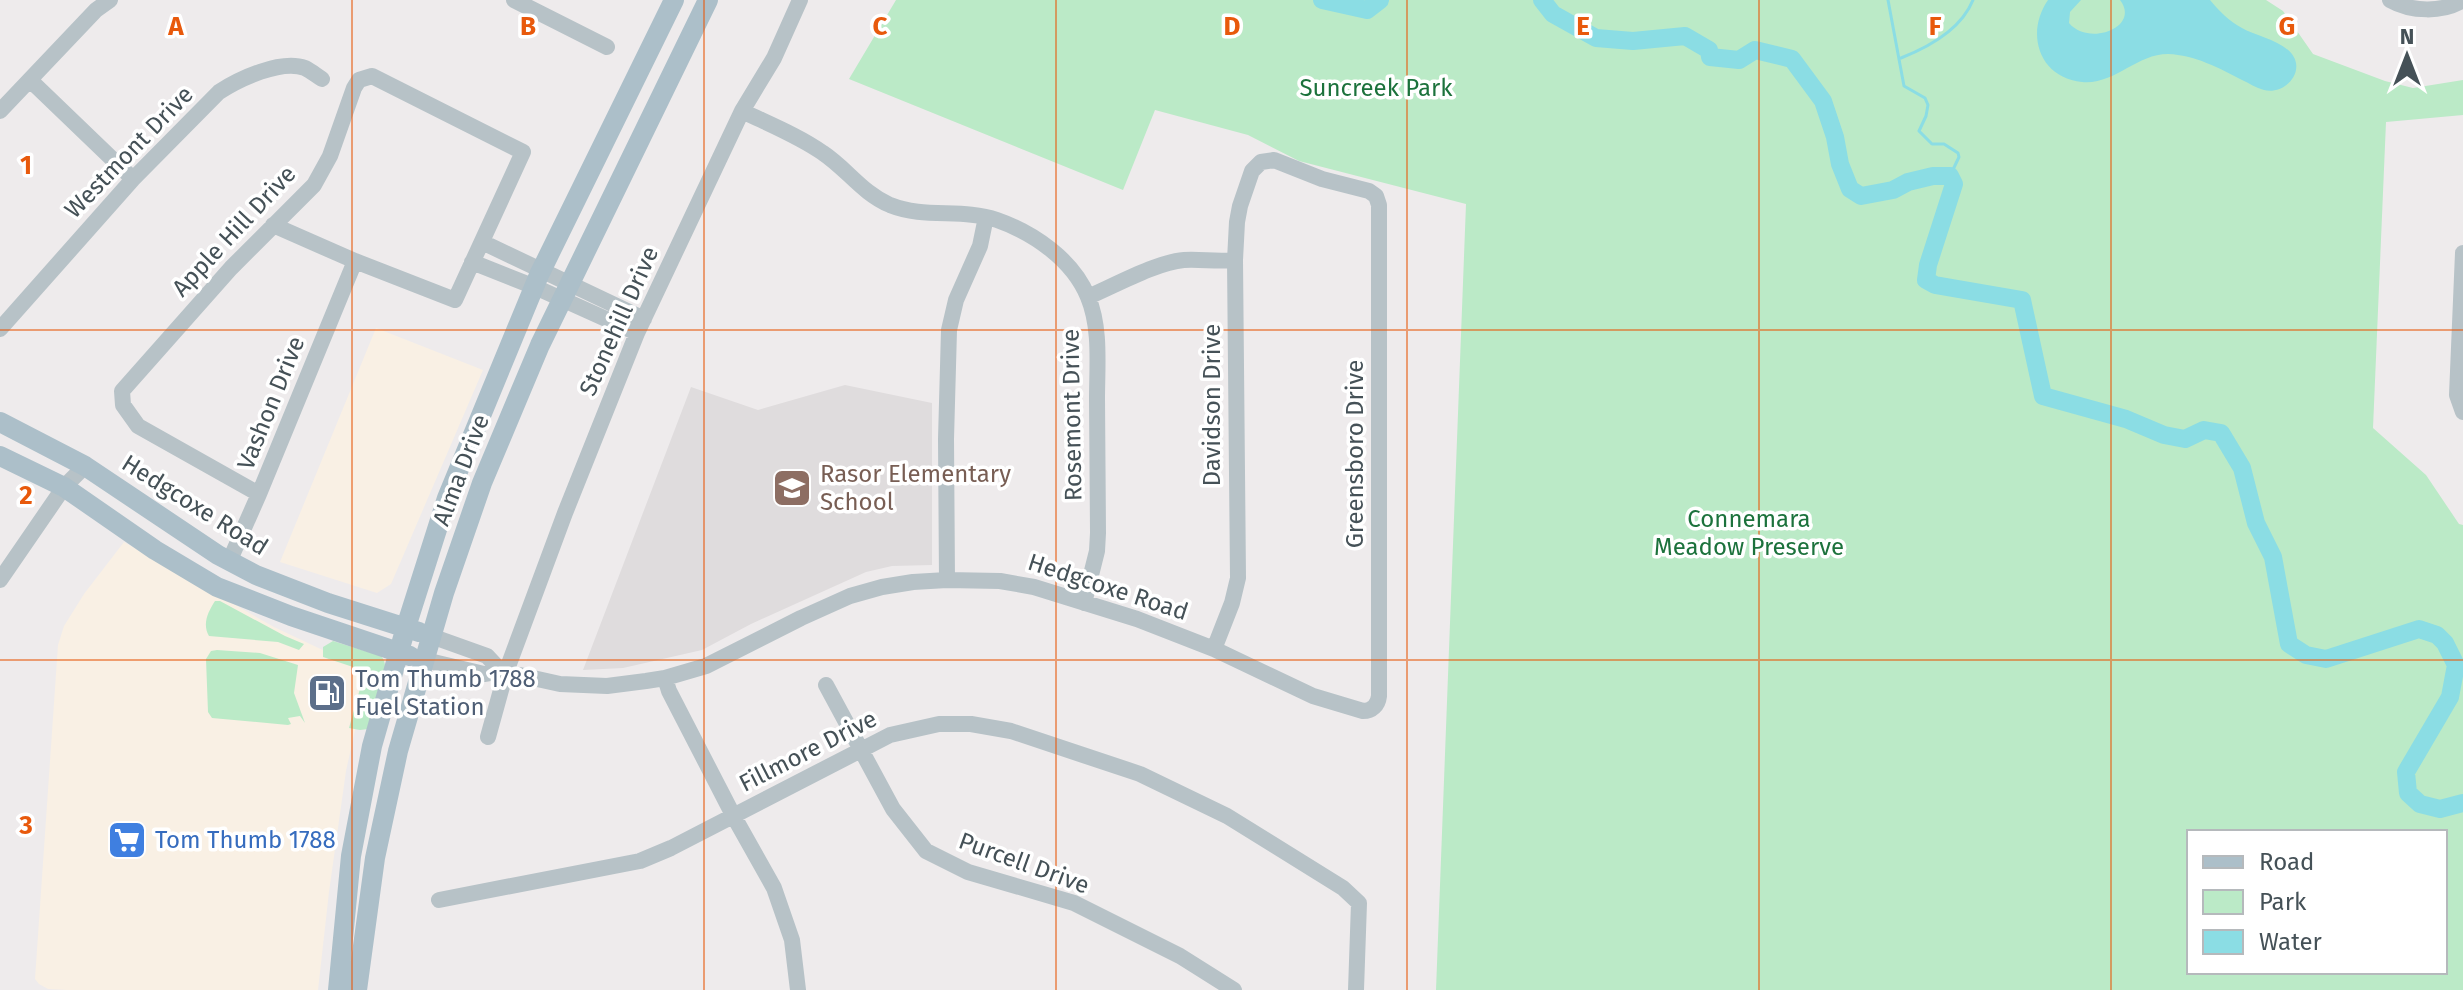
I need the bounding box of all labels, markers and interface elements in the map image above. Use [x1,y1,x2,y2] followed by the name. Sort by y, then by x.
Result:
[167,11,184,42] text: A
[520,11,536,42] text: B
[873,11,888,42] text: C
[1224,11,1241,42] text: D
[1576,11,1590,42] text: E
[1929,11,1942,42] text: F
[2279,11,2295,42] text: G
[2367,16,2447,96] north arrow
[2400,23,2414,50] text: N
[1299,74,1453,102] park label: Suncreek Park
[59,80,199,224] street label: Westmont Drive
[20,150,32,181] text: 1
[166,160,302,302] street label: Apple Hill Drive
[574,242,664,400] street label: Stonehill Drive
[1198,324,1226,486] street label: Davidson Drive
[1056,329,1088,501] street label: Rosemont Drive
[232,332,310,474] street label: Vashon Drive
[1341,360,1369,548] street label: Greensboro Drive
[427,410,495,530] street label: Alma Drive
[117,449,273,561] street label: Hedgcoxe Road
[820,460,1011,516] place label: Rasor Elementary School
[771,467,813,509] school or university icon: Rasor Elementary School
[19,480,33,511] text: 2
[1654,505,1844,561] park label: Connemara Meadow Preserve
[1024,548,1192,626] street label: Hedgcoxe Road
[355,665,536,721] place label: Tom Thumb 1788 Fuel Station
[306,672,348,714] fuel station icon: Tom Thumb 1788 Fuel Station
[735,704,881,798] street label: Fillmore Drive
[18,810,33,841] text: 3
[106,819,148,861] supermarket icon: Tom Thumb 1788
[155,826,336,854] place label: Tom Thumb 1788
[955,826,1093,900] street label: Purcell Drive
[2187,830,2447,974] legend
[2259,848,2314,876] text: Road
[2259,888,2307,916] text: Park
[2259,928,2323,956] text: Water

